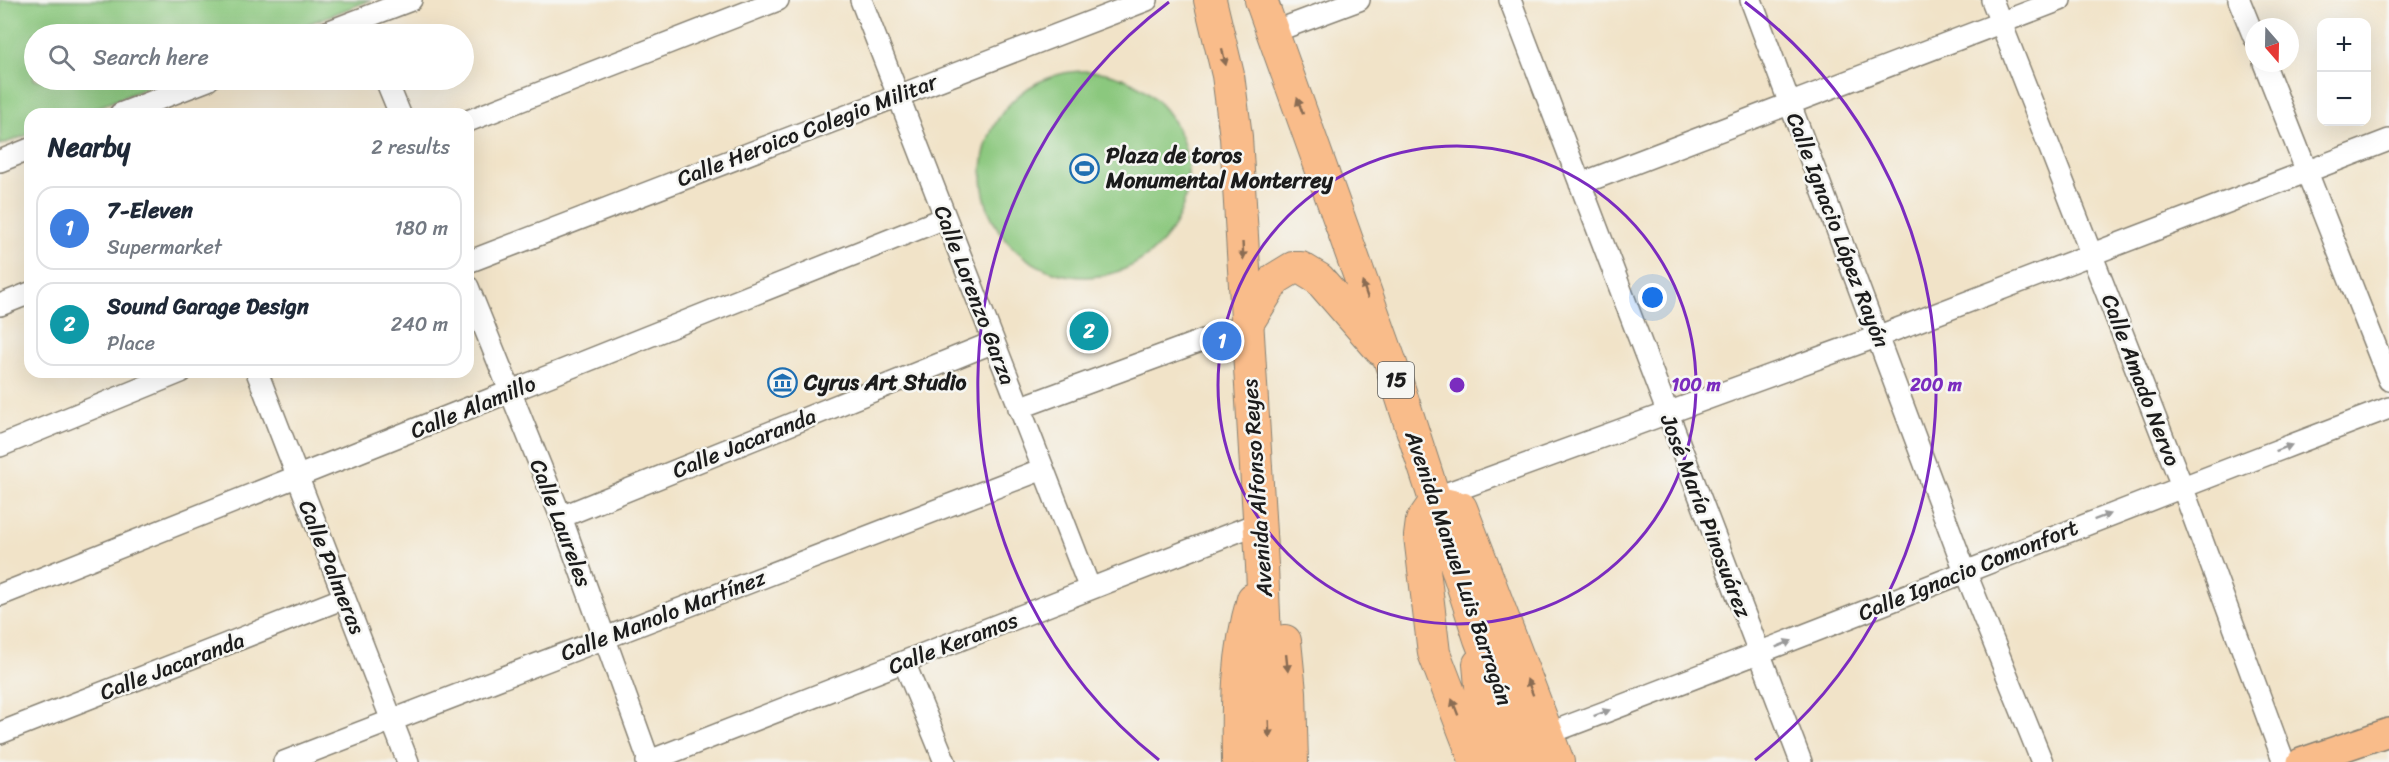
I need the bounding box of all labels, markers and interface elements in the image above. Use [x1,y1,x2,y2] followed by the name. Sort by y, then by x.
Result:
[2245,18,2299,72] north arrow
[2317,18,2371,126] map controls
[2317,18,2371,72] button: +
[24,24,474,90] search box
[93,38,209,77] text: Search here
[45,41,78,74] icon: search
[1219,48,1229,66] one-way arrow
[671,62,944,198] street label: Calle Heroico Colegio Militar
[2317,72,2371,126] button: −
[1294,97,1304,115] one-way arrow
[1775,106,1901,354] street label: Calle Ignacio López Rayón
[48,124,130,170] text: Nearby
[371,130,450,165] text: 2 results
[1105,136,1334,200] place label: Plaza de toros Monumental Monterrey
[1069,152,1101,184] sports icon: Plaza de toros Monumental Monterrey
[107,191,193,230] text: 7-Eleven
[923,199,1027,391] street label: Calle Lorenzo Garza
[65,211,74,246] text: 1
[394,211,448,246] text: 180 m
[107,230,222,265] text: Supermarket
[1238,241,1248,260] one-way arrow
[1360,281,1370,299] one-way arrow
[1638,283,1667,312] your location
[107,287,309,326] text: Sound Garage Design
[2090,288,2192,472] street label: Calle Amado Nervo
[64,307,75,342] text: 2
[391,307,448,342] text: 240 m
[1070,308,1108,354] pin: 2
[1202,318,1242,364] pin: 1
[107,326,155,361] text: Place
[1378,362,1414,398] road number: 15
[803,363,967,402] place label: Cyrus Art Studio
[404,364,542,450] street label: Calle Alamillo
[767,366,799,398] museum icon: Cyrus Art Studio
[1672,369,1721,401] text: 100 m
[1909,369,1962,401] text: 200 m
[1447,375,1467,395] centre of rings
[1230,378,1284,599] street label: Avenida Alfonso Reyes
[666,396,822,490] street label: Calle Jacaranda
[1649,407,1763,624] street label: José María Pinosuárez
[1393,424,1524,711] street label: Avenida Manuel Luis Barragán
[2275,442,2293,452] one-way arrow
[519,453,604,594] street label: Calle Laureles
[287,494,377,640] street label: Calle Palmeras
[1852,508,2085,632] street label: Calle Ignacio Comonfort
[2093,512,2111,522] one-way arrow
[555,558,772,672] street label: Calle Manolo Martínez
[882,600,1025,686] street label: Calle Keramos
[94,621,250,711] street label: Calle Jacaranda
[1776,639,1794,649] one-way arrow
[1282,653,1292,672] one-way arrow
[1525,678,1535,696] one-way arrow
[1450,698,1459,716] one-way arrow
[1593,708,1611,717] one-way arrow
[1264,720,1274,739] one-way arrow

